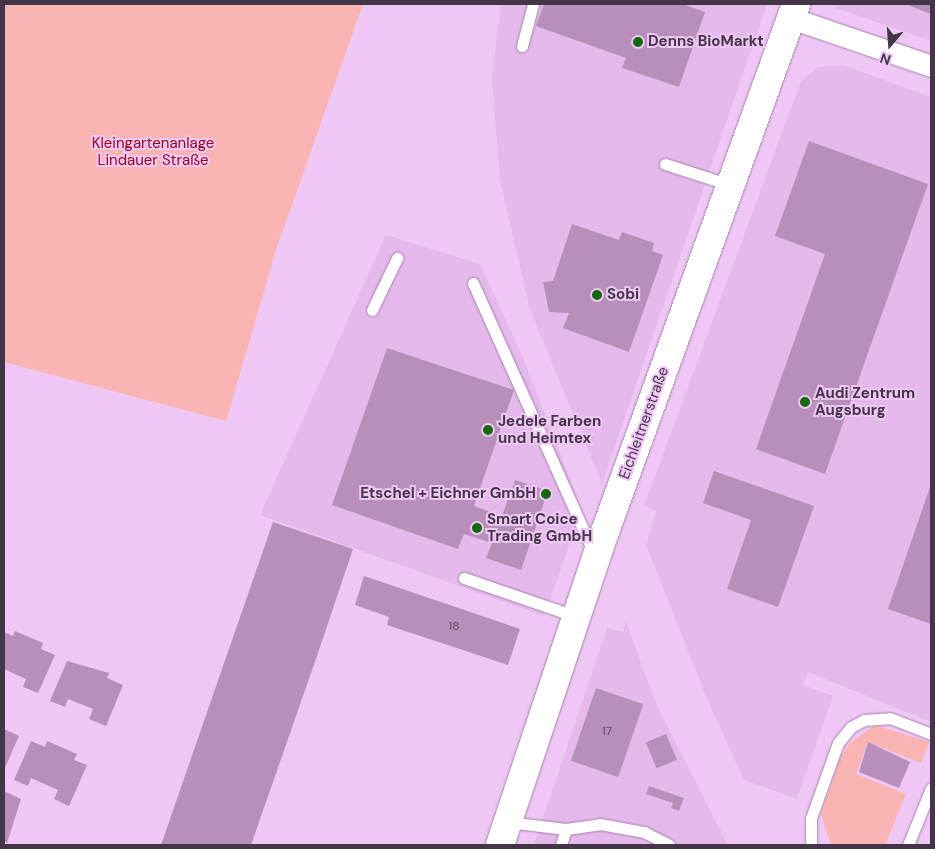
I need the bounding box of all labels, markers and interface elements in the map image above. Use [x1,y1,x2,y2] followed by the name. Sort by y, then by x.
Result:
[865,20,915,70] north arrow
[648,33,764,51] place label: Denns BioMarkt
[632,36,644,48] marker: Denns BioMarkt
[878,49,893,69] text: N
[92,134,214,169] park label: Kleingartenanlage Lindauer Straße
[607,286,639,304] place label: Sobi
[591,289,603,301] marker: Sobi
[615,364,673,482] street label: Eichleitnerstraße
[815,384,915,419] place label: Audi Zentrum Augsburg
[799,396,811,408] marker: Audi Zentrum Augsburg
[498,412,601,447] place label: Jedele Farben und Heimtex
[482,424,494,436] marker: Jedele Farben und Heimtex
[360,485,536,503] place label: Etschel + Eichner GmbH
[540,488,552,500] marker: Etschel + Eichner GmbH
[487,510,592,545] place label: Smart Coice Trading GmbH
[471,522,483,534] marker: Smart Coice Trading GmbH
[448,620,460,634] house number: 18
[602,725,612,739] house number: 17

